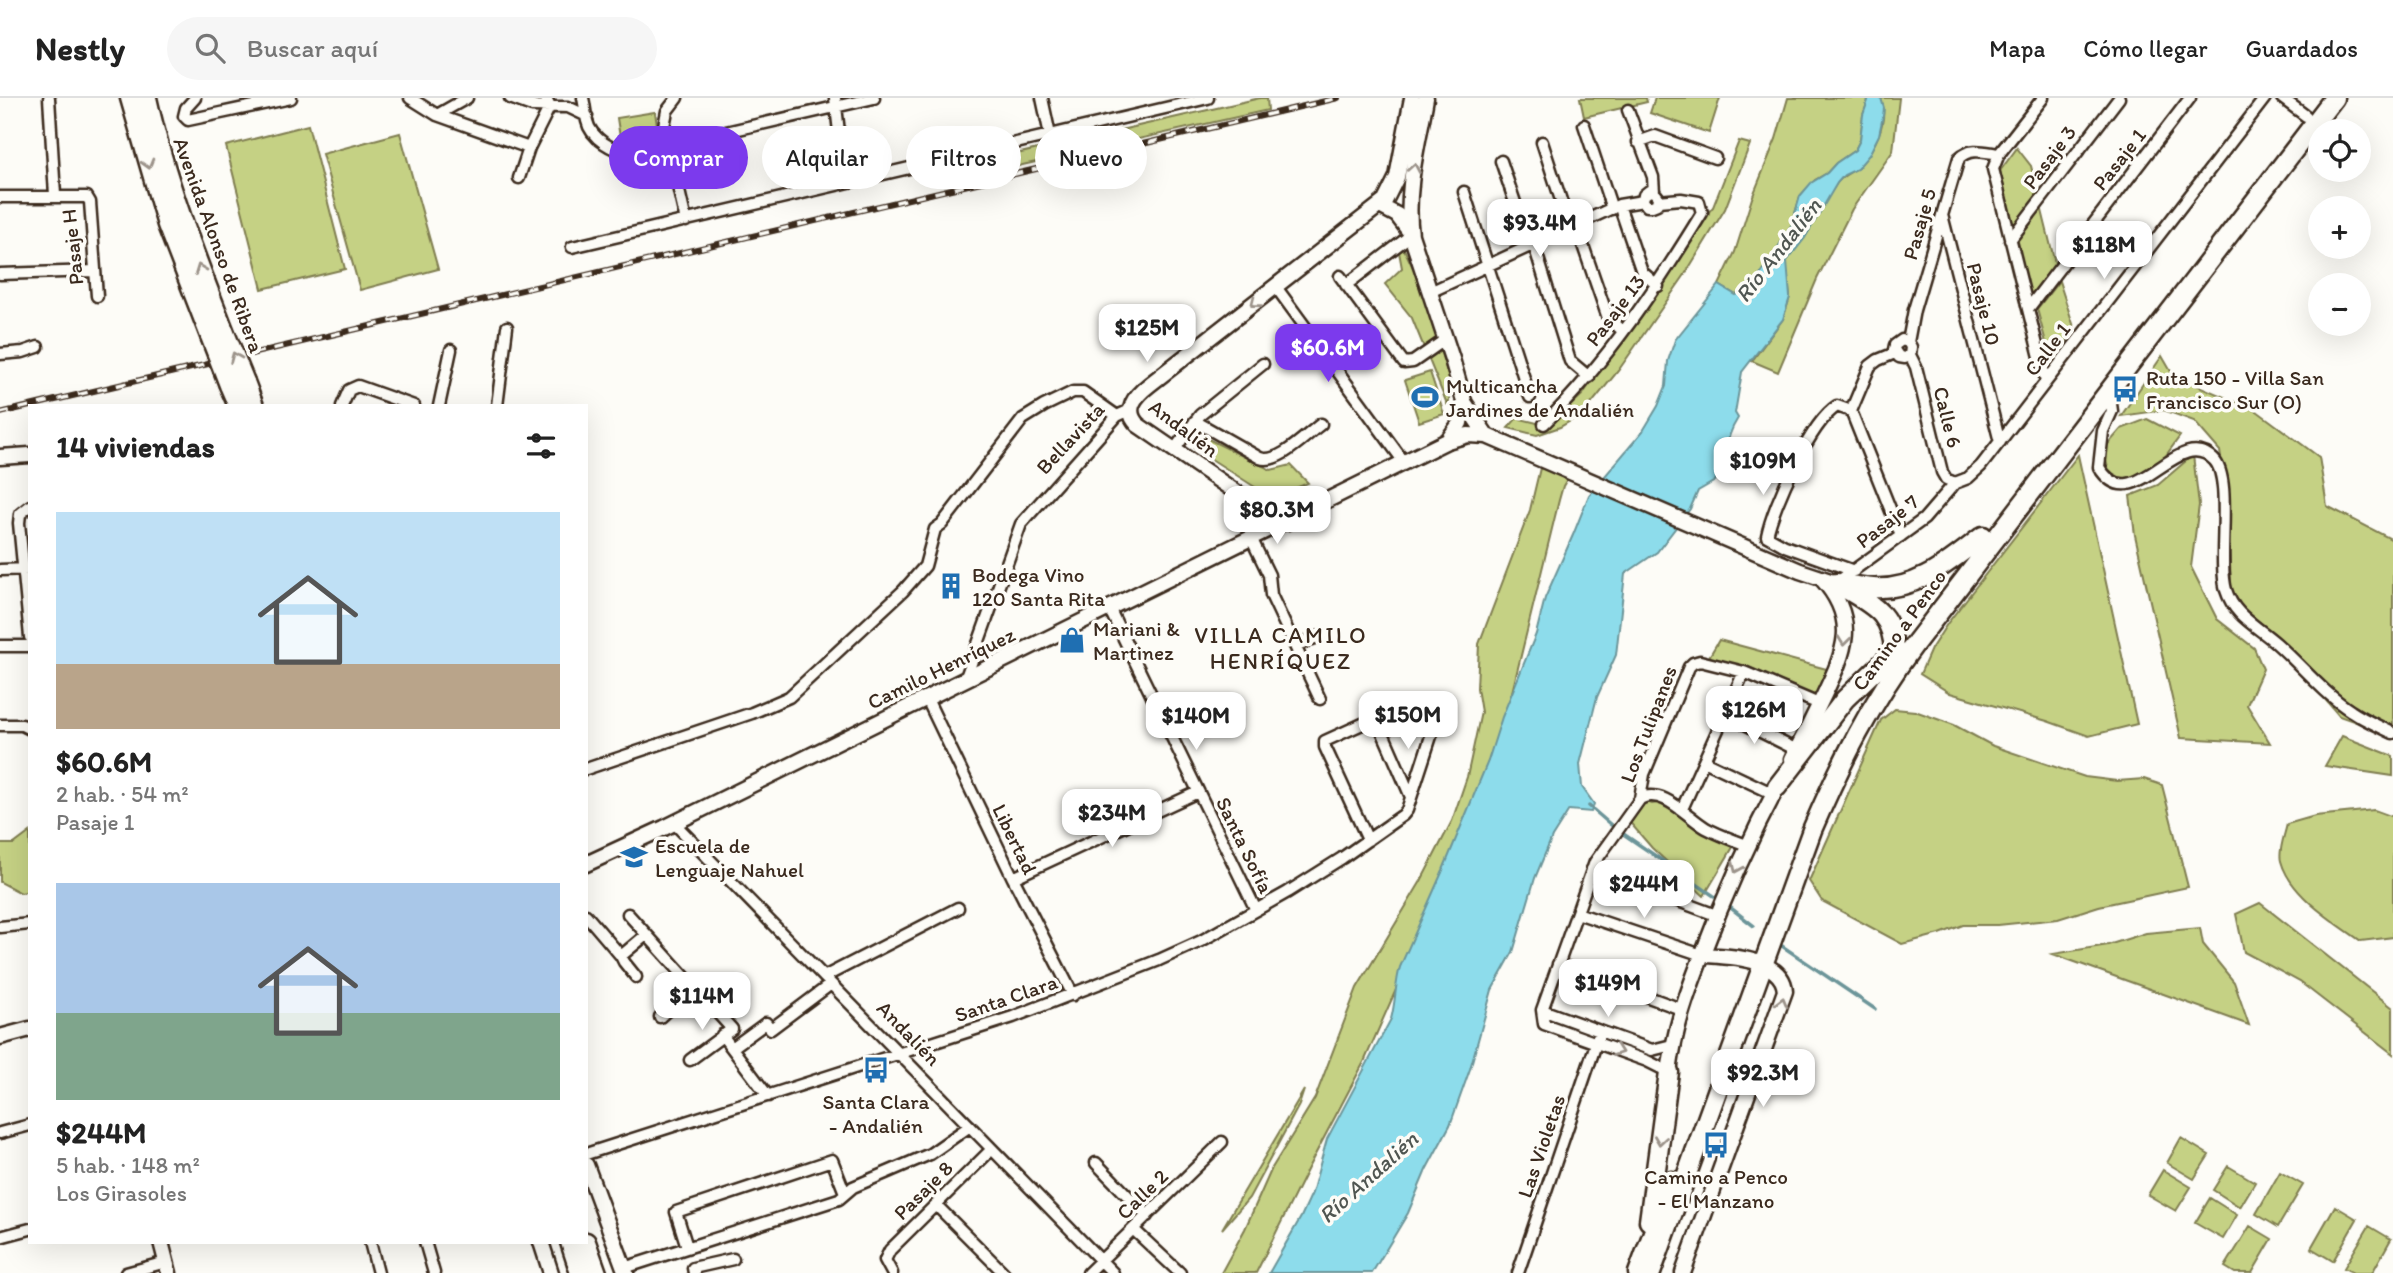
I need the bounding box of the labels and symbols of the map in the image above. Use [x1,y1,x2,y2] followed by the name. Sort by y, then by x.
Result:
[2017,120,2081,194] street label: Pasaje 3
[2087,123,2151,195] street label: Pasaje 1
[168,134,270,356] street label: Avenida Alonso de Ribera
[140,158,154,170] one-way arrow
[1405,162,1420,174] one-way arrow
[1897,185,1941,263] street label: Pasaje 5
[1729,192,1827,308] water label: Río Andalién
[1483,200,1597,259] pin: $93.4M
[56,208,88,286] street label: Pasaje H
[2055,222,2153,281] pin: $118M
[1962,260,2006,348] street label: Pasaje 10
[195,264,209,276] one-way arrow
[1580,269,1650,351] street label: Pasaje 13
[1250,294,1262,307] one-way arrow
[1098,304,1196,364] pin: $125M
[2019,317,2075,381] street label: Calle 1
[1271,324,1385,384] pin: $60.6M
[229,352,243,364] one-way arrow
[2146,365,2324,414] place label: Ruta 150 - Villa San Francisco Sur (O)
[1446,373,1634,422] place label: Multicancha Jardines de Andalién
[2110,374,2140,404] bus stop icon: Ruta 150 - Villa San Francisco Sur (O)
[1410,382,1440,412] sports icon: Multicancha Jardines de Andalién
[1928,384,1968,450] street label: Calle 6
[1144,394,1224,462] street label: Andalién
[1031,397,1110,479] street label: Bellavista
[1714,438,1812,497] pin: $109M
[1220,486,1334,546] pin: $80.3M
[1851,489,1923,553] street label: Pasaje 7
[972,562,1105,611] place label: Bodega Vino 120 Santa Rita
[1847,564,1951,696] street label: Camino a Penco
[936,571,966,601] building icon: Bodega Vino 120 Santa Rita
[1093,616,1180,665] place label: Mariani & Martinez
[863,621,1019,715] street label: Camilo Henríquez
[1194,621,1368,675] district label: VILLA CAMILO HENRÍQUEZ
[1057,625,1087,655] shop icon: Mariani & Martinez
[1837,635,1852,647] one-way arrow
[1614,662,1682,786] street label: Los Tulipanes
[1705,686,1803,746] pin: $126M
[1147,692,1245,752] pin: $140M
[1359,692,1457,751] pin: $150M
[1063,790,1161,849] pin: $234M
[1211,793,1279,897] street label: Santa Sofía
[987,800,1043,879] street label: Libertad
[655,833,804,882] place label: Escuela de Lenguaje Nahuel
[619,842,649,872] school or university icon: Escuela de Lenguaje Nahuel
[1595,860,1693,920] pin: $244M
[1731,861,1745,873] one-way arrow
[1559,960,1657,1019] pin: $149M
[951,969,1061,1027] street label: Santa Clara
[653,972,751,1032] pin: $114M
[872,995,946,1071] street label: Andalién
[1774,996,1788,1008] one-way arrow
[1611,1043,1623,1057] one-way arrow
[1706,1049,1820,1109] pin: $92.3M
[861,1055,891,1085] bus stop icon: Santa Clara - Andalién
[822,1089,930,1138] place label: Santa Clara - Andalién
[1512,1091,1570,1201] street label: Las Violetas
[1312,1125,1424,1229] water label: Río Andalién
[1701,1130,1731,1160] bus stop icon: Camino a Penco - El Manzano
[1652,1134,1667,1146] one-way arrow
[888,1155,958,1225] street label: Pasaje 8
[1111,1163,1173,1225] street label: Calle 2
[1644,1164,1788,1213] place label: Camino a Penco - El Manzano

